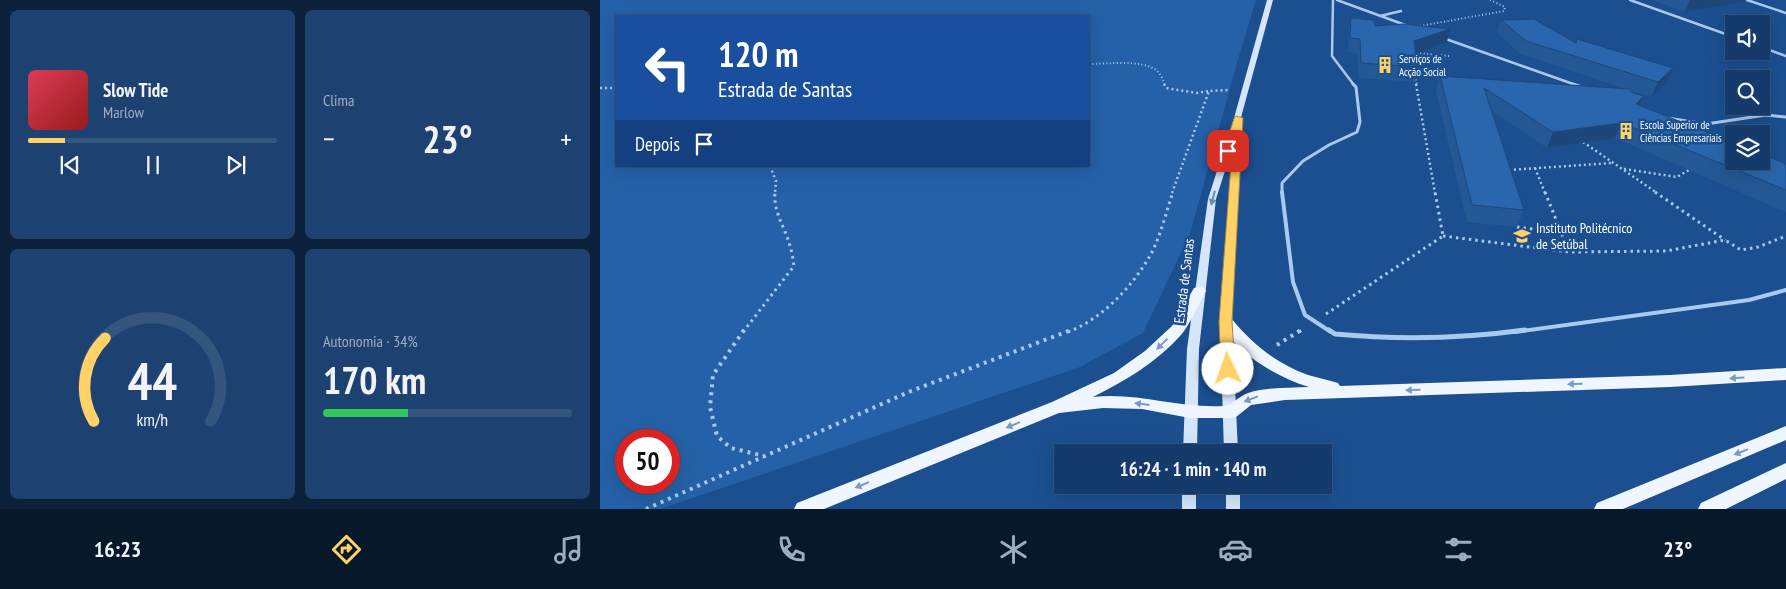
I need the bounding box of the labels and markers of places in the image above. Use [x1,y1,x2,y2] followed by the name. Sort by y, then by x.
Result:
[1399,52,1446,79] place label: Serviços de Acção Social
[1375,55,1395,75] building icon: Serviços de Acção Social
[1640,118,1722,145] place label: Escola Superior de Ciências Empresariais
[1616,121,1636,141] building icon: Escola Superior de Ciências Empresariais
[1207,130,1249,172] pin
[1536,219,1632,253] place label: Instituto Politécnico de Setúbal
[1512,226,1532,246] school or university icon: Instituto Politécnico de Setúbal

